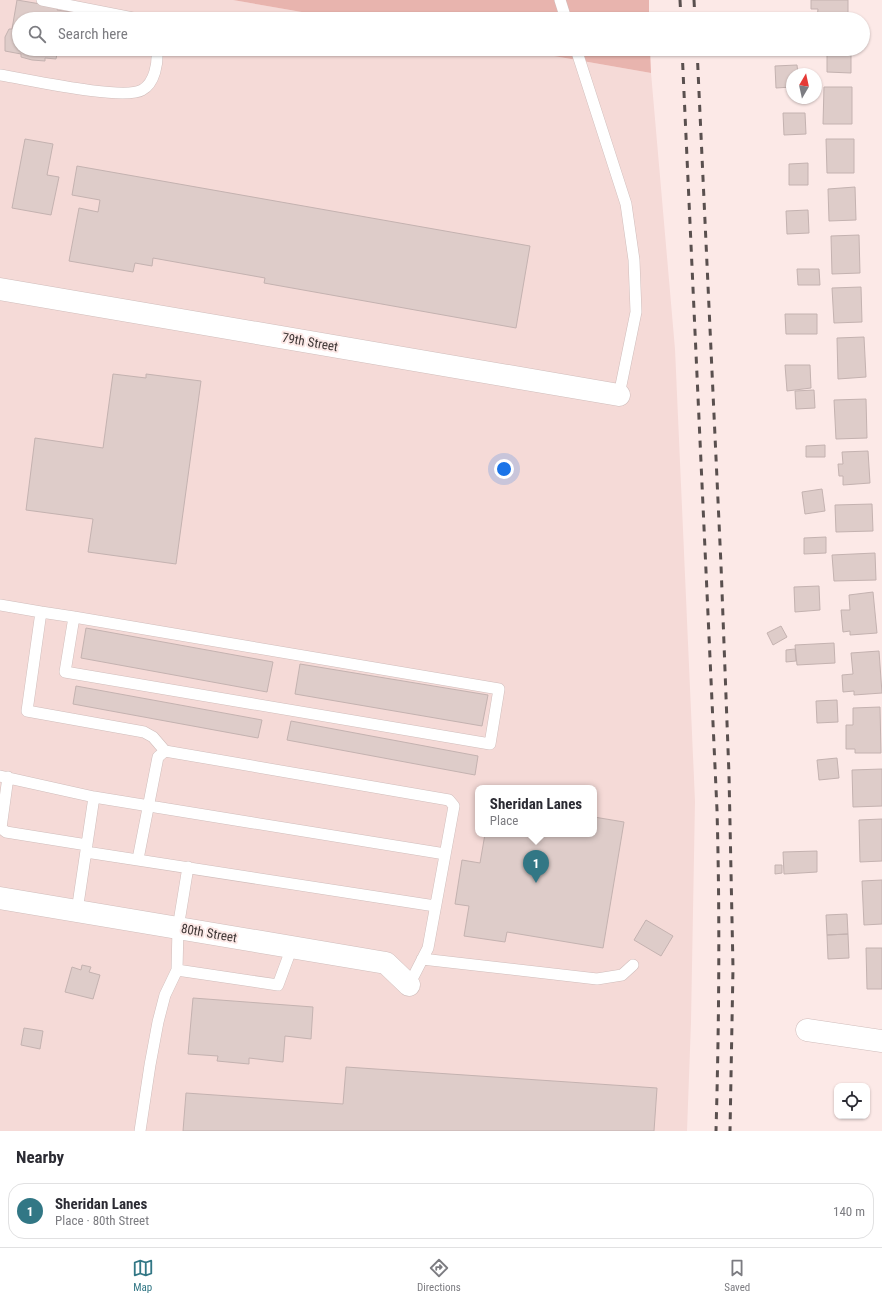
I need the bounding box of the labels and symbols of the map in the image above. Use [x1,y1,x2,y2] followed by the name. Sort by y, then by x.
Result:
[786,68,822,104] north arrow
[281,330,339,354] street label: 79th Street
[494,459,514,479] your location
[523,850,549,883] pin: 1
[180,921,238,945] street label: 80th Street

